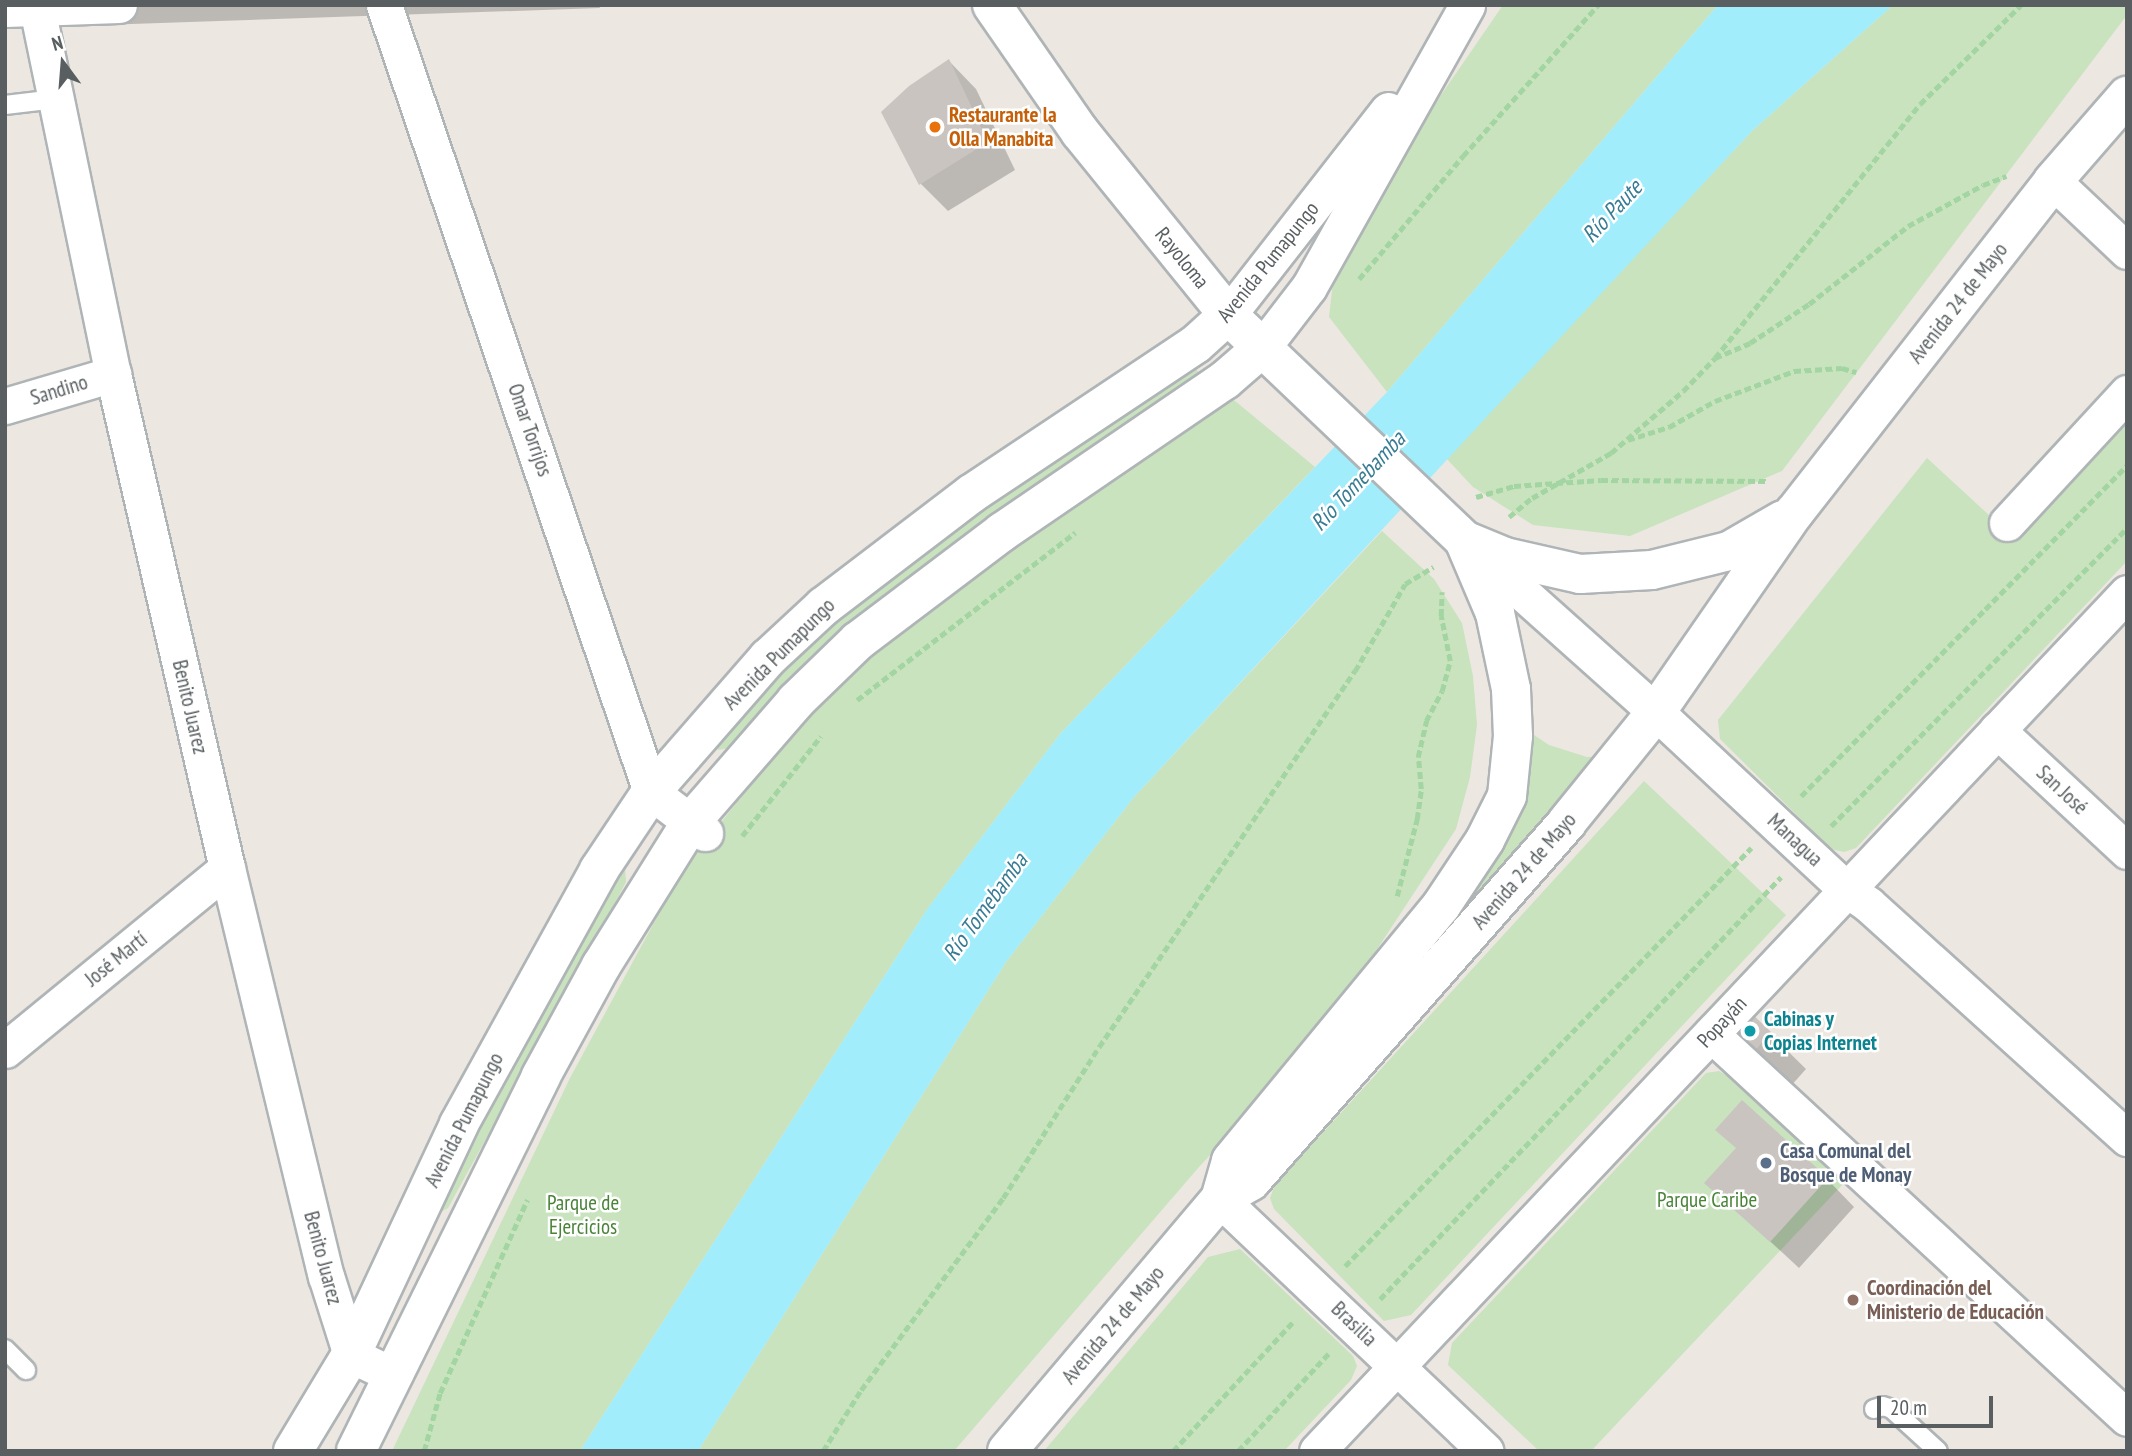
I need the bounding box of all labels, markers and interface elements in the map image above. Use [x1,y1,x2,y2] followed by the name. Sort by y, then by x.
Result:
[28,28,98,98] north arrow
[49,30,65,56] text: N
[949,102,1057,152] place label: Restaurante la Olla Manabita
[927,119,943,135] marker: Restaurante la Olla Manabita
[1576,174,1648,248] water label: Río Paute
[1212,197,1324,327] street label: Avenida Pumapungo
[1150,222,1214,294] street label: Rayoloma
[1903,238,2013,368] street label: Avenida 24 de Mayo
[27,369,91,411] street label: Sandino
[502,380,558,480] street label: Omar Torrijos
[1305,425,1411,537] water label: Río Tomebamba
[718,593,840,715] street label: Avenida Pumapungo
[167,657,213,757] street label: Benito Juarez
[2031,760,2093,820] street label: San José
[1467,808,1581,934] street label: Avenida 24 de Mayo
[1762,808,1828,872] street label: Managua
[937,848,1033,966] water label: Río Tomebamba
[80,926,152,992] street label: José Martí
[1692,991,1752,1053] street label: Popayán
[1764,1006,1877,1056] place label: Cabinas y Copias Internet
[1742,1023,1758,1039] marker: Cabinas y Copias Internet
[419,1049,509,1191] street label: Avenida Pumapungo
[1780,1138,1911,1188] place label: Casa Comunal del Bosque de Monay
[1758,1155,1774,1171] marker: Casa Comunal del Bosque de Monay
[1657,1187,1757,1213] park label: Parque Caribe
[547,1190,619,1240] park label: Parque de Ejercicios
[298,1208,348,1308] street label: Benito Juarez
[1056,1261,1170,1389] street label: Avenida 24 de Mayo
[1867,1275,2044,1325] place label: Coordinación del Ministerio de Educación
[1845,1292,1861,1308] marker: Coordinación del Ministerio de Educación
[1326,1296,1382,1352] street label: Brasilia
[1880,1382,1996,1426] scale bar
[1890,1394,1927,1421] text: 20 m

